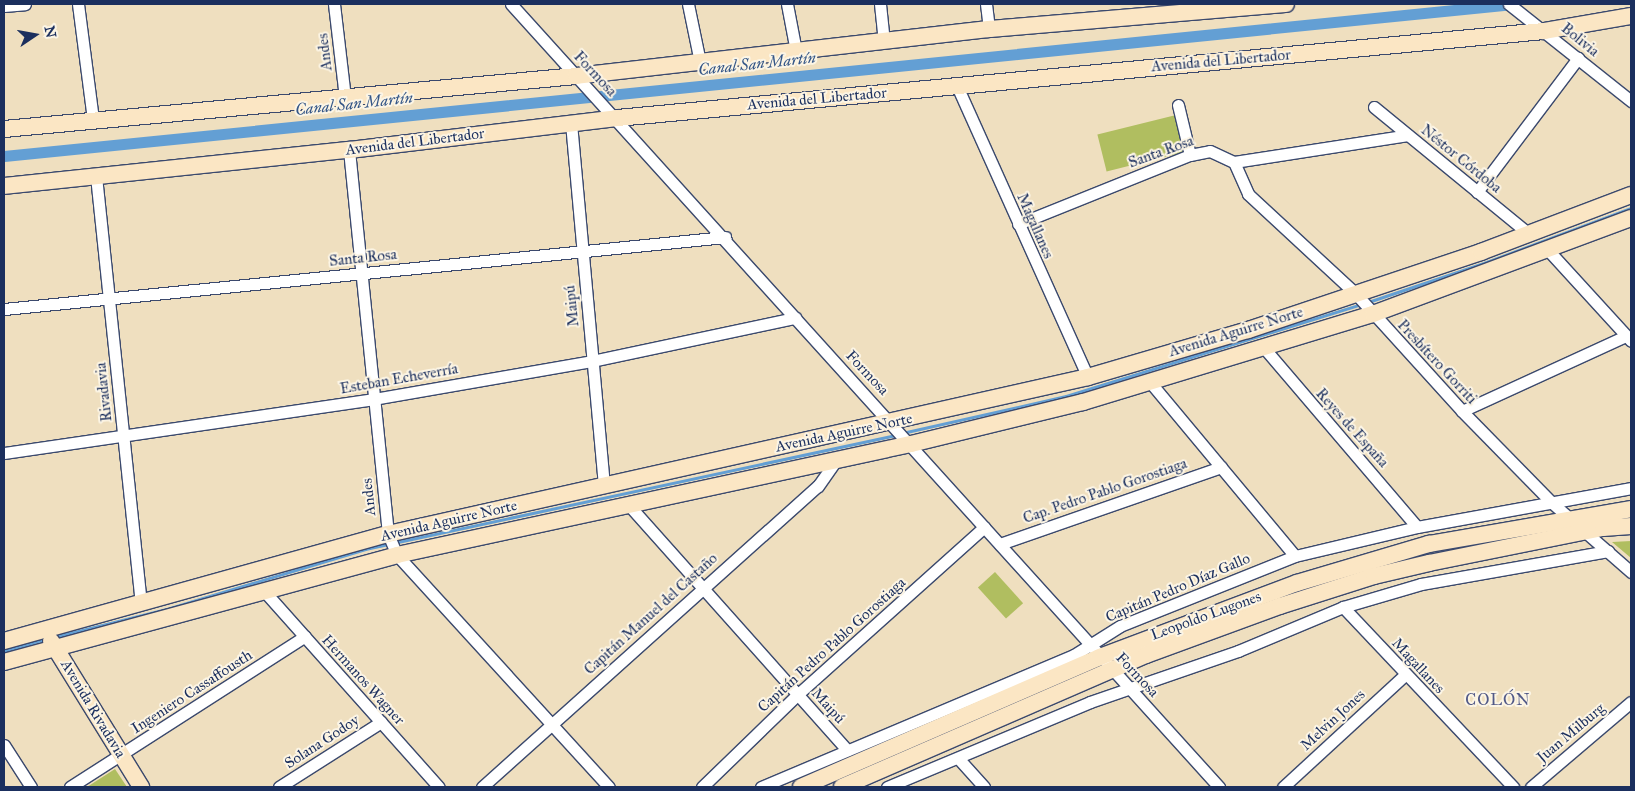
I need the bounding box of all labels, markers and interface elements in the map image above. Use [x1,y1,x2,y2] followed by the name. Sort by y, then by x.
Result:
[10,10,60,60] north arrow
[1558,19,1602,61] street label: Bolivia
[41,24,60,39] text: N
[314,32,336,72] street label: Andes
[1151,46,1291,76] street label: Avenida del Libertador
[570,48,620,100] street label: Formosa
[697,48,817,80] water label: Canal San Martín
[747,84,887,114] street label: Avenida del Libertador
[294,88,414,120] water label: Canal San Martín
[1417,121,1505,197] street label: Néstor Córdoba
[345,125,485,159] street label: Avenida del Libertador
[1126,132,1196,172] street label: Santa Rosa
[1013,191,1057,261] street label: Magallanes
[328,246,398,270] street label: Santa Rosa
[561,284,583,328] street label: Maipú
[1167,303,1305,361] street label: Avenida Aguirre Norte
[1393,316,1481,408] street label: Presbítero Gorriti
[842,347,892,399] street label: Formosa
[339,360,459,398] street label: Esteban Echeverría
[92,361,116,423] street label: Rivadavia
[1312,385,1392,471] street label: Reyes de España
[774,410,914,456] street label: Avenida Aguirre Norte
[1021,454,1189,528] street label: Cap. Pedro Pablo Gorostiaga
[358,477,380,517] street label: Andes
[379,497,519,545] street label: Avenida Aguirre Norte
[581,549,721,679] street label: Capitán Manuel del Castaño
[1103,549,1253,627] street label: Capitán Pedro Díaz Gallo
[754,574,910,716] street label: Capitán Pedro Pablo Gorostiaga
[1148,588,1264,644] street label: Leopoldo Lugones
[318,631,408,729] street label: Hermanos Wagner
[1388,634,1448,698] street label: Magallanes
[128,646,256,738] street label: Ingeniero Cassaffousth
[1112,649,1162,701] street label: Formosa
[57,657,129,761] street label: Avenida Rivadavia
[807,685,849,727] street label: Maipú
[1297,686,1369,754] street label: Melvin Jones
[1465,690,1531,710] district label: COLÓN
[1533,699,1609,767] street label: Juan Milburg
[281,711,363,773] street label: Solana Godoy

